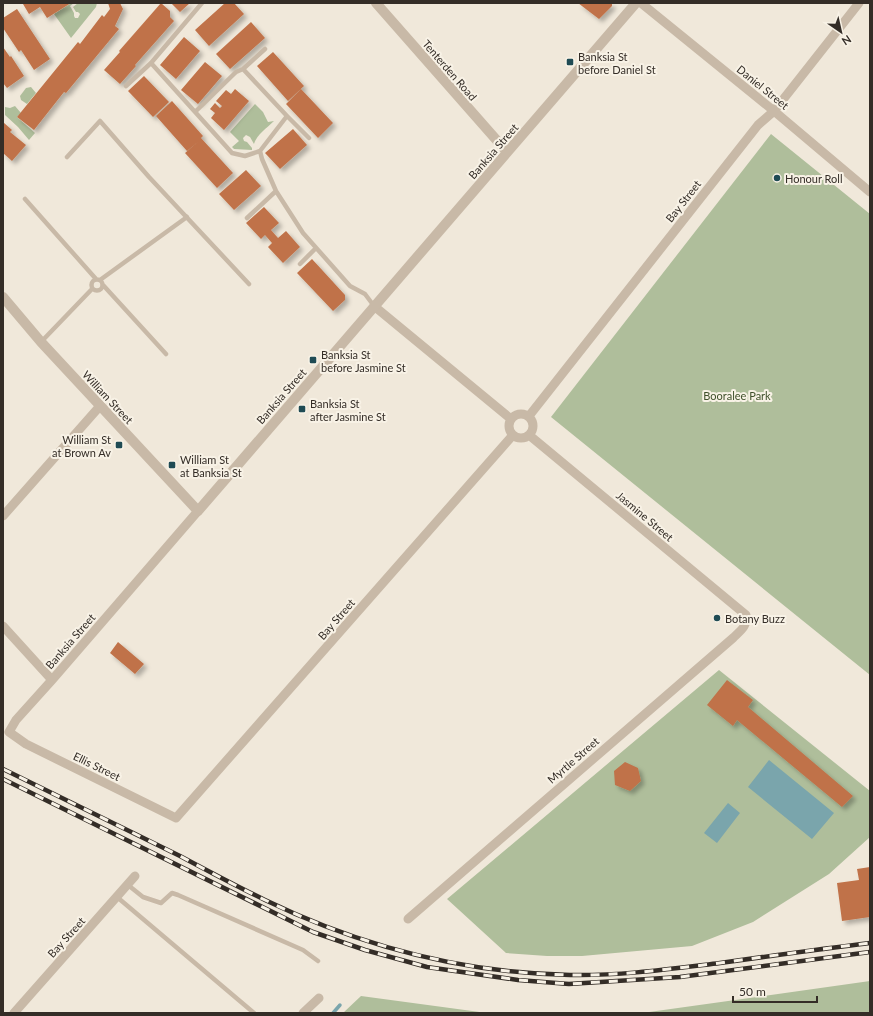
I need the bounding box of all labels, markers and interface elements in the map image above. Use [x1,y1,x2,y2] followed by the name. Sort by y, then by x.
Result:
[821,12,861,52] north arrow
[840,33,854,48] text: N
[420,37,480,103] street label: Tenterden Road
[578,50,656,76] place label: Banksia St before Daniel St
[565,57,575,67] marker: Banksia St before Daniel St
[735,62,791,112] street label: Daniel Street
[466,121,521,181] street label: Banksia Street
[785,172,843,185] place label: Honour Roll
[772,173,782,183] marker: Honour Roll
[663,177,703,225] street label: Bay Street
[321,348,406,374] place label: Banksia St before Jasmine St
[308,355,318,365] marker: Banksia St before Jasmine St
[254,366,309,426] street label: Banksia Street
[80,368,136,426] street label: William Street
[703,389,771,402] park label: Booralee Park
[310,397,386,423] place label: Banksia St after Jasmine St
[297,404,307,414] marker: Banksia St after Jasmine St
[52,433,111,459] place label: William St at Brown Av
[114,440,124,450] marker: William St at Brown Av
[180,453,242,479] place label: William St at Banksia St
[167,460,177,470] marker: William St at Banksia St
[614,488,676,544] street label: Jasmine Street
[315,596,357,642] street label: Bay Street
[43,611,98,671] street label: Banksia Street
[725,612,785,625] place label: Botany Buzz
[712,613,722,623] marker: Botany Buzz
[545,734,601,786] street label: Myrtle Street
[71,749,123,783] street label: Ellis Street
[45,914,87,960] street label: Bay Street
[733,978,817,1004] scale bar
[739,984,766,999] text: 50 m

